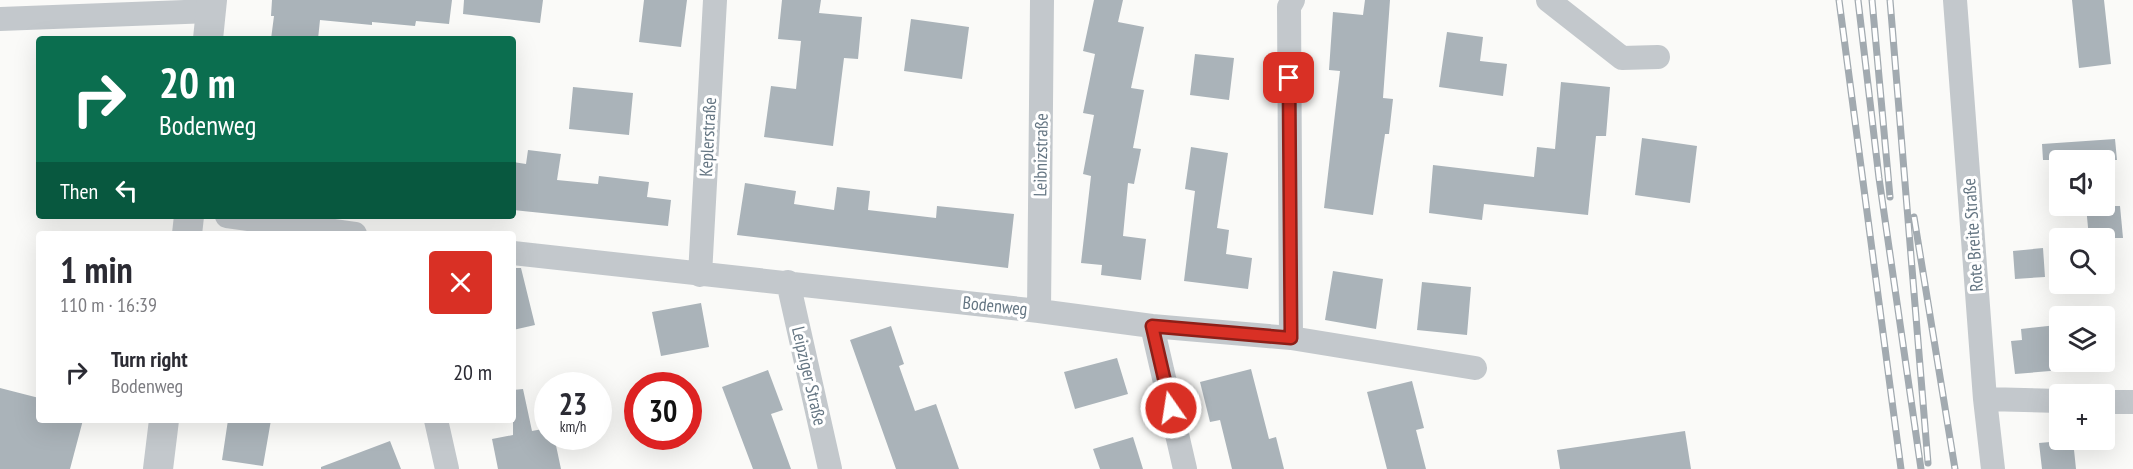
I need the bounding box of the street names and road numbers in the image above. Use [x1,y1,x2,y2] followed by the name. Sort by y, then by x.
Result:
[694,97,721,177] street label: Keplerstraße
[1028,113,1053,197] street label: Leibnizstraße
[1957,178,1988,292] street label: Rote Breite Straße
[962,291,1029,320] street label: Bodenweg
[787,324,832,428] street label: Leipziger Straße

